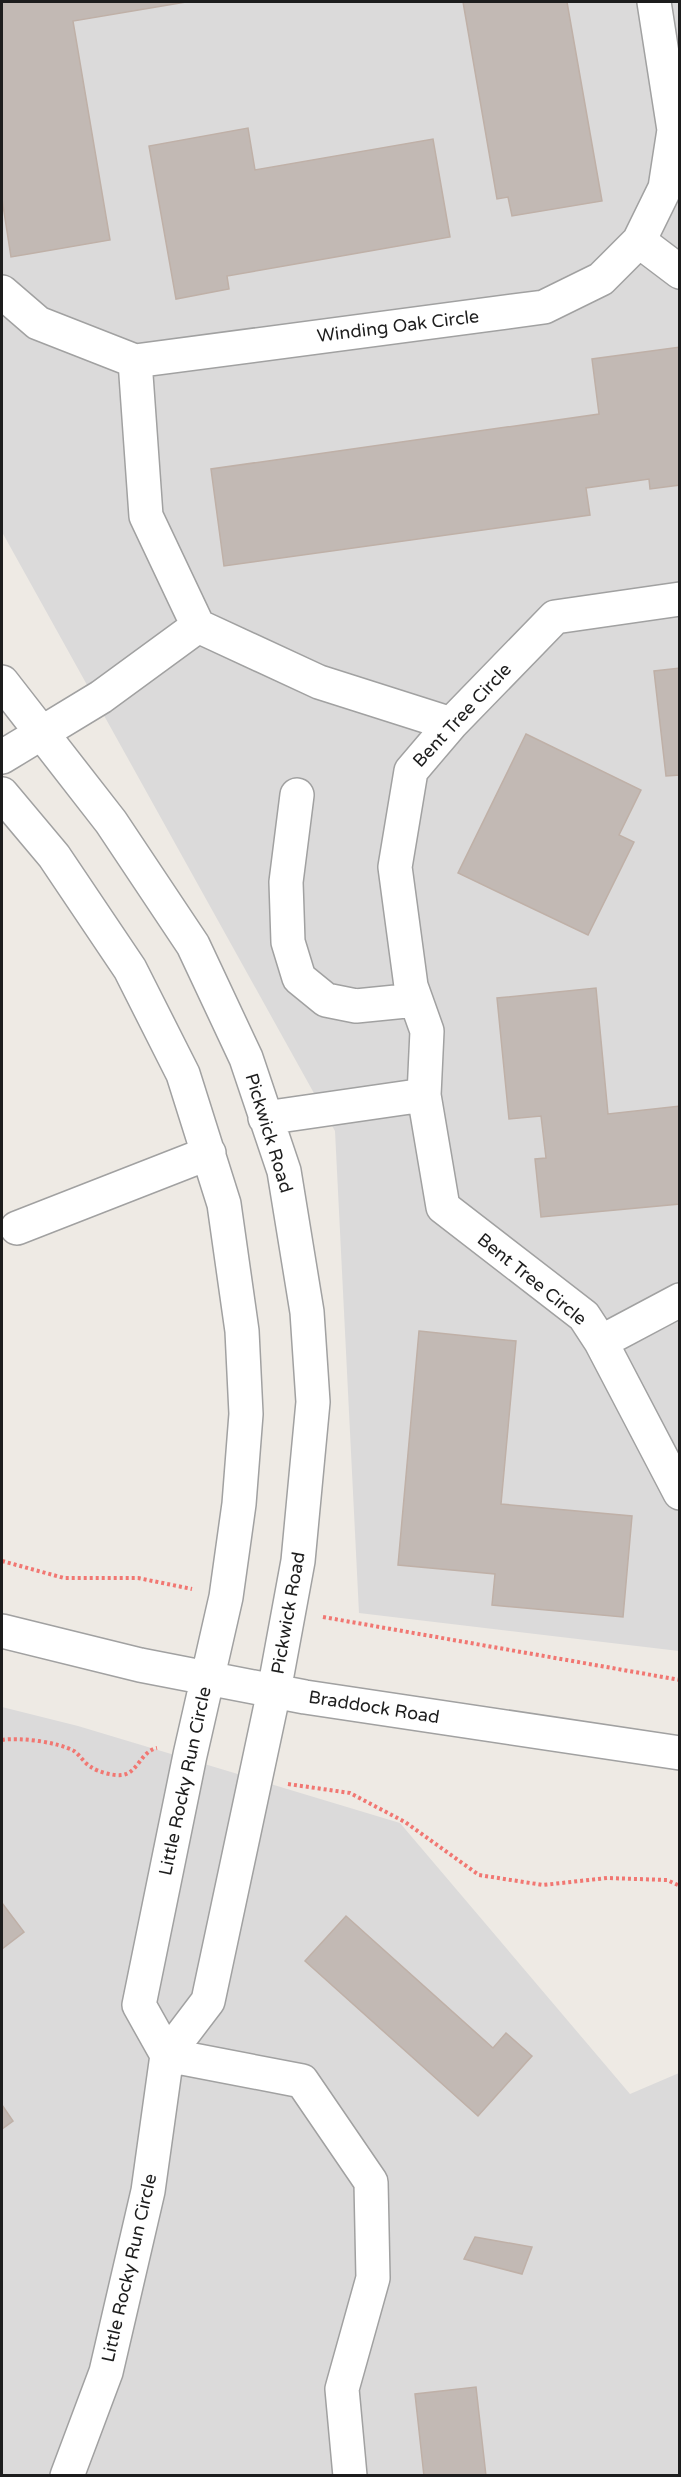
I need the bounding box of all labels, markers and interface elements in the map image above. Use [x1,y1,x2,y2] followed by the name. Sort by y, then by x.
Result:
[316,305,480,347] street label: Winding Oak Circle
[408,658,516,772] street label: Bent Tree Circle
[240,1071,298,1195] street label: Pickwick Road
[473,1228,591,1330] street label: Bent Tree Circle
[266,1550,310,1676] street label: Pickwick Road
[154,1684,216,1878] street label: Little Rocky Run Circle
[307,1686,441,1728] street label: Braddock Road
[97,2172,161,2364] street label: Little Rocky Run Circle

